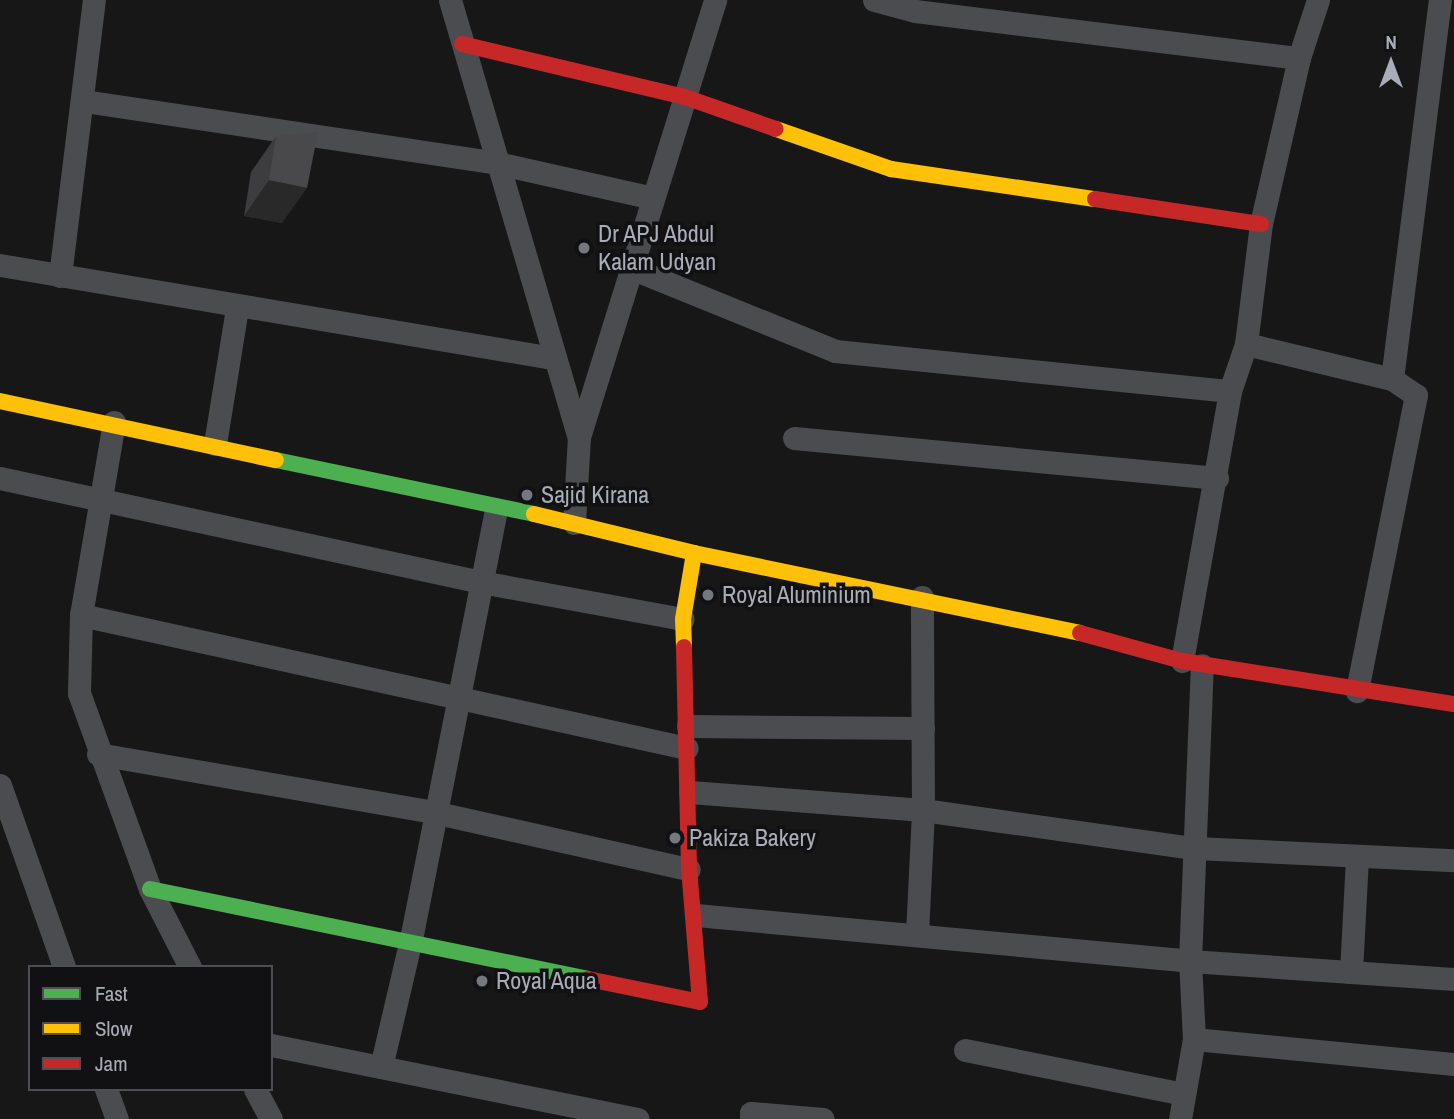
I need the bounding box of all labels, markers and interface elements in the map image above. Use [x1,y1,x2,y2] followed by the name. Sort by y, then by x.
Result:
[1356,28,1426,98] north arrow
[1385,29,1397,55] text: N
[598,220,716,276] place label: Dr APJ Abdul Kalam Udyan
[576,240,592,256] marker: Dr APJ Abdul Kalam Udyan
[541,481,649,509] place label: Sajid Kirana
[519,487,535,503] marker: Sajid Kirana
[722,581,872,609] place label: Royal Aluminium
[700,587,716,603] marker: Royal Aluminium
[689,824,816,852] place label: Pakiza Bakery
[667,830,683,846] marker: Pakiza Bakery
[28,965,273,1091] legend
[496,967,598,995] place label: Royal Aqua
[474,973,490,989] marker: Royal Aqua
[95,979,128,1008] text: Fast
[95,1014,132,1043] text: Slow
[95,1049,128,1078] text: Jam

